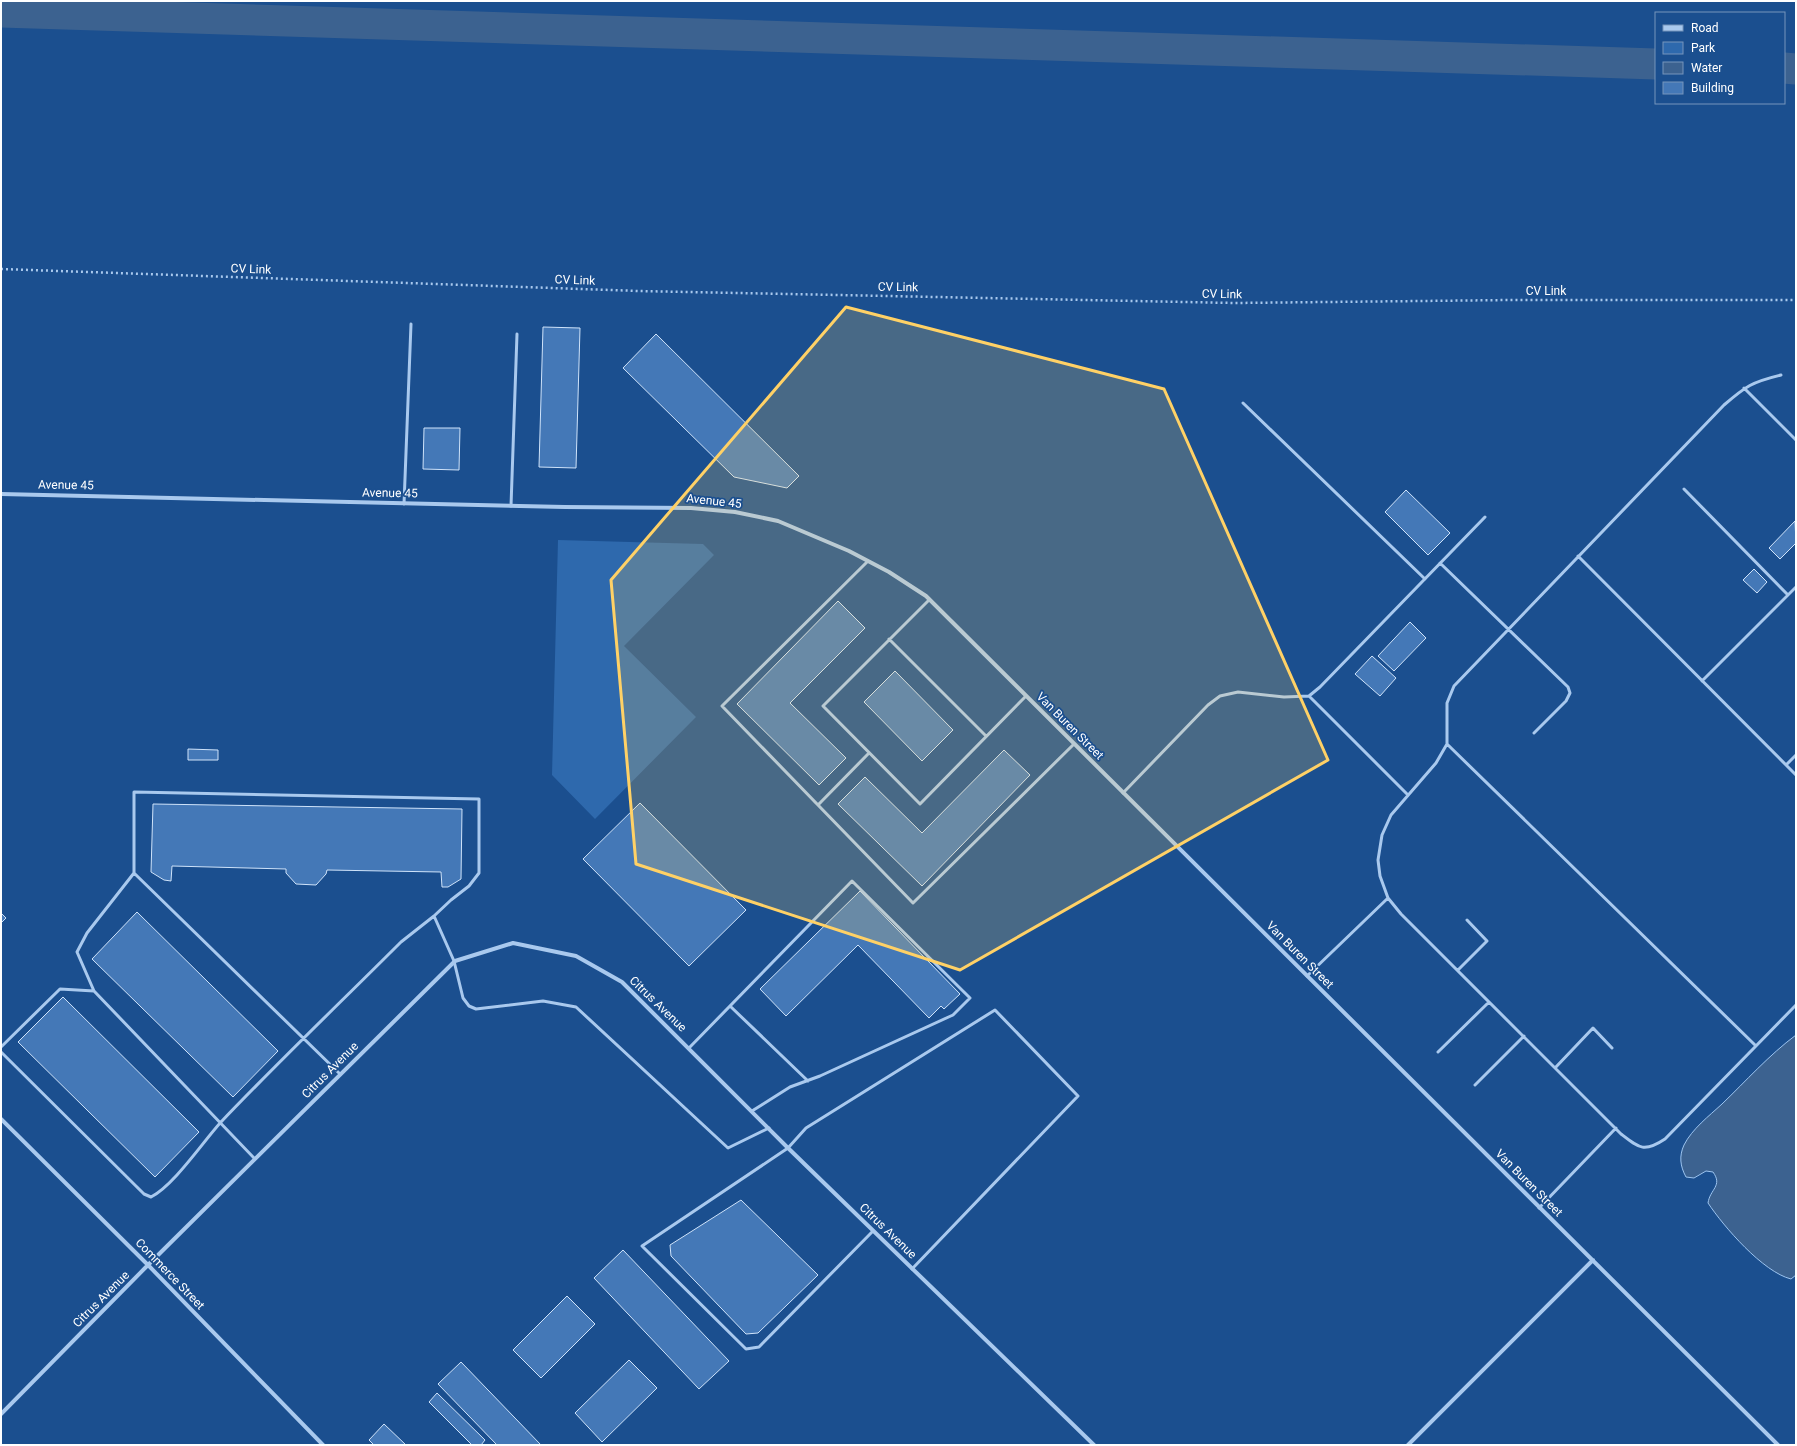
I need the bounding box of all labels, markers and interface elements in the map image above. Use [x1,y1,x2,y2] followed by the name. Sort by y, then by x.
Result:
[1655,12,1785,104] legend
[1691,21,1719,35] text: Road
[1691,41,1716,55] text: Park
[1691,61,1722,75] text: Water
[1691,81,1734,95] text: Building
[231,261,272,277] street label: CV Link
[555,272,596,288] street label: CV Link
[878,280,919,294] street label: CV Link
[1526,284,1567,298] street label: CV Link
[1202,287,1243,301] street label: CV Link
[38,478,94,492] street label: Avenue 45
[362,486,418,500] street label: Avenue 45
[686,491,743,511] street label: Avenue 45
[1034,690,1107,763] street label: Van Buren Street
[1264,919,1337,992] street label: Van Buren Street
[627,973,689,1035] street label: Citrus Avenue
[299,1039,361,1101] street label: Citrus Avenue
[1493,1147,1566,1220] street label: Van Buren Street
[857,1200,919,1262] street label: Citrus Avenue
[133,1236,207,1312] street label: Commerce Street
[70,1268,132,1330] street label: Citrus Avenue

